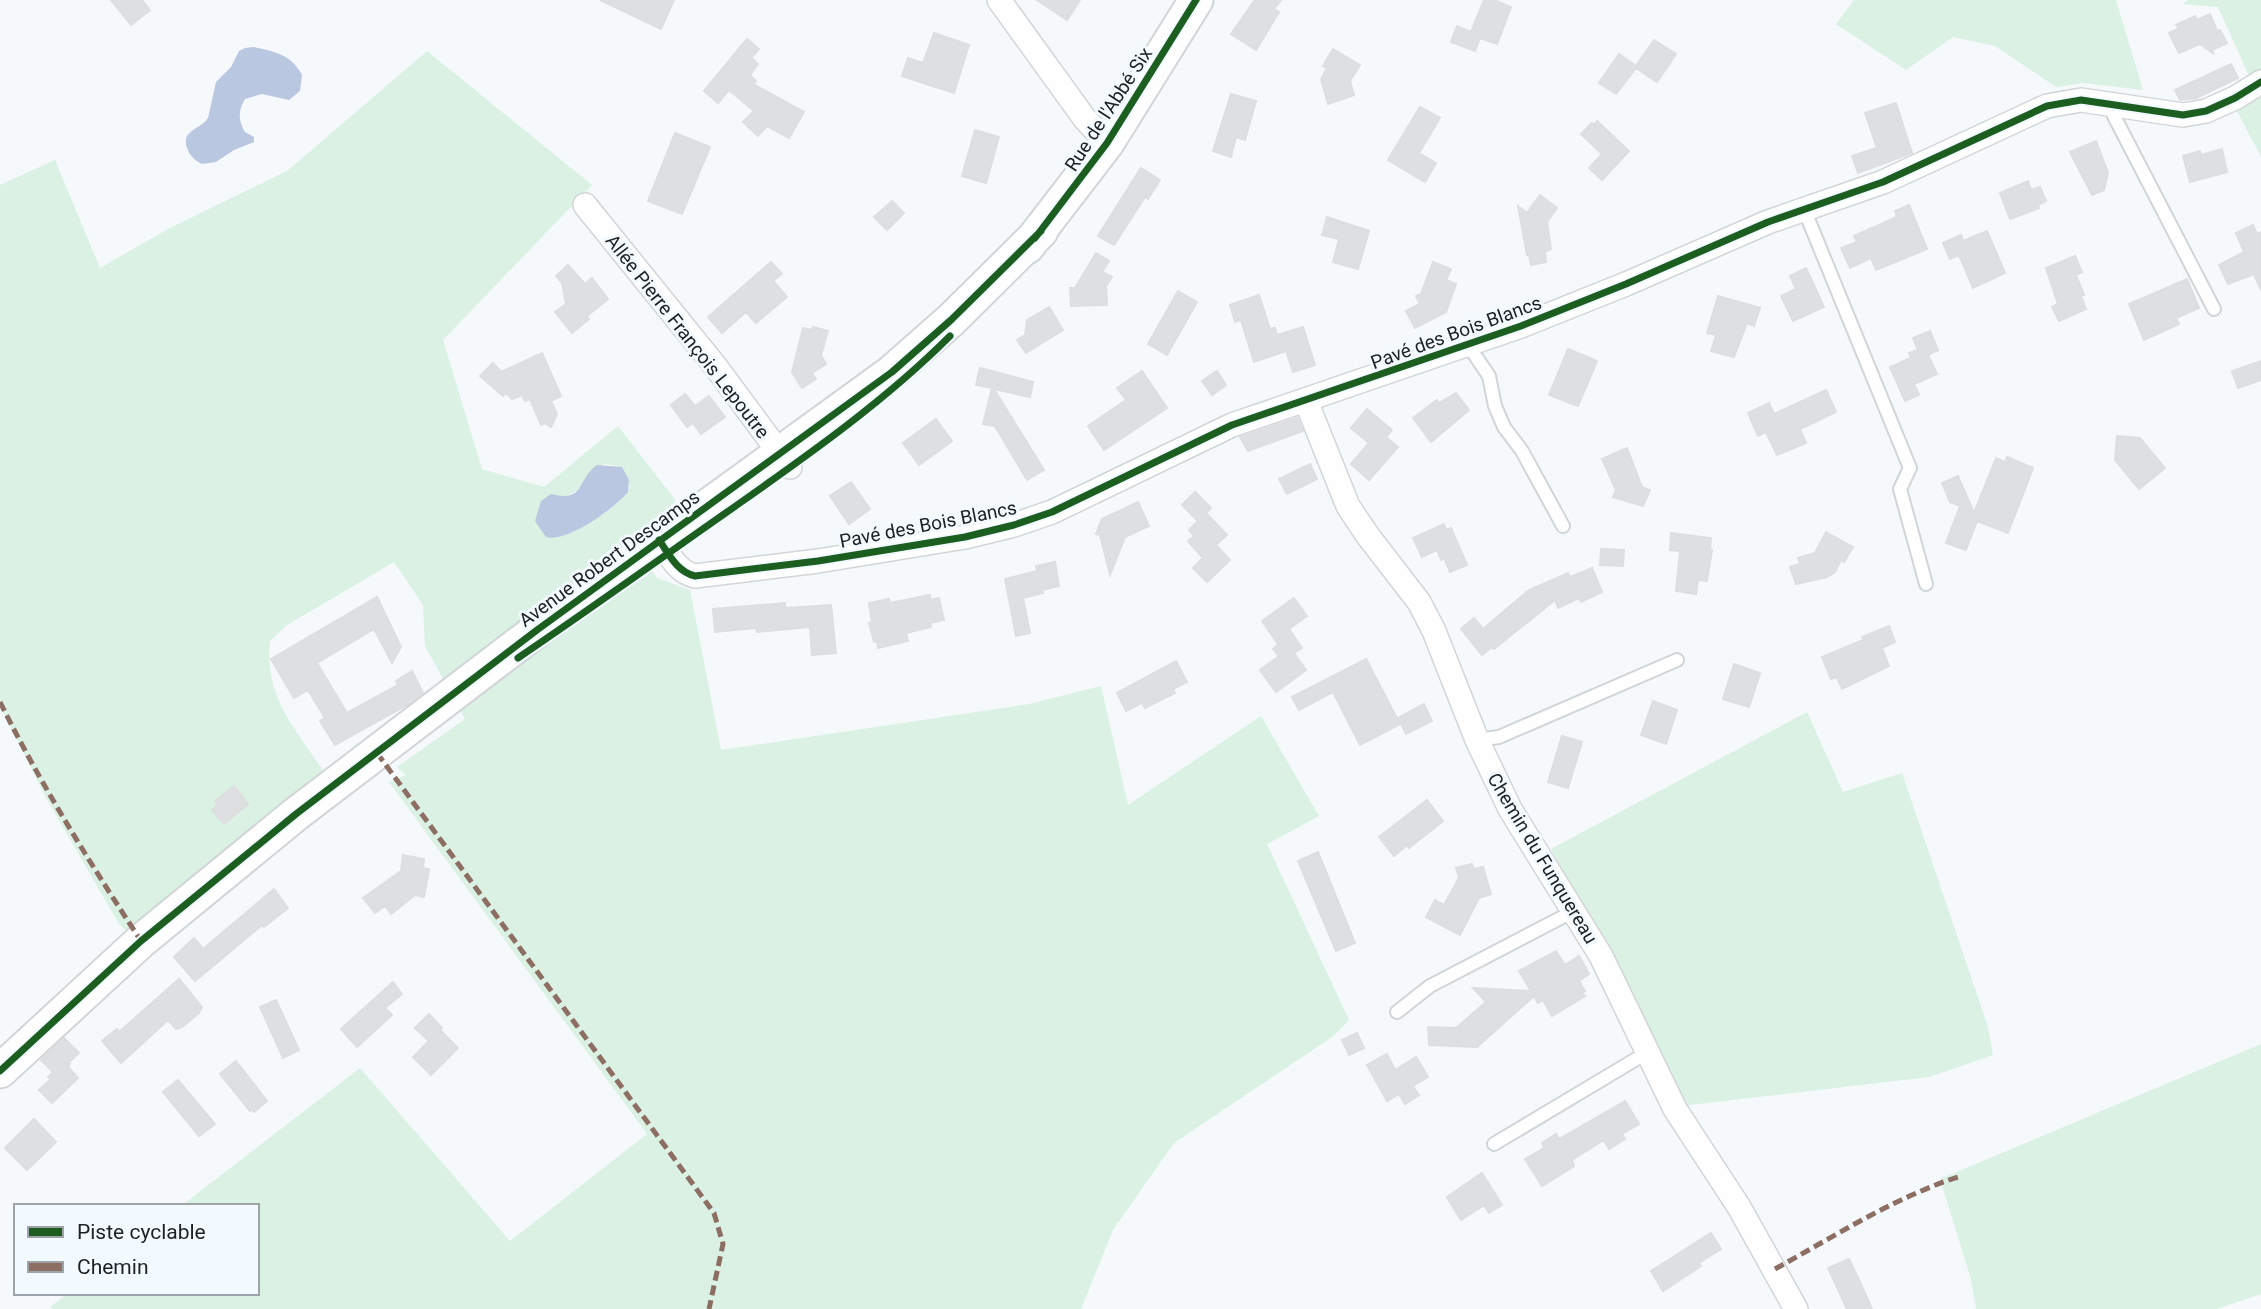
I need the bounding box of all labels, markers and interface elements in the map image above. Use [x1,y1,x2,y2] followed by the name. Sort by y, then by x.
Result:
[1060,43,1157,176] street label: Rue de l'Abbé Six
[601,230,774,443] street label: Allée Pierre François Lepoutre
[1368,291,1545,374] street label: Pavé des Bois Blancs
[514,485,704,632] street label: Avenue Robert Descamps
[837,496,1019,553] street label: Pavé des Bois Blancs
[1482,769,1603,948] street label: Chemin du Funquereau
[14,1204,259,1295] legend
[77,1220,206,1244] text: Piste cyclable
[77,1255,149,1279] text: Chemin

